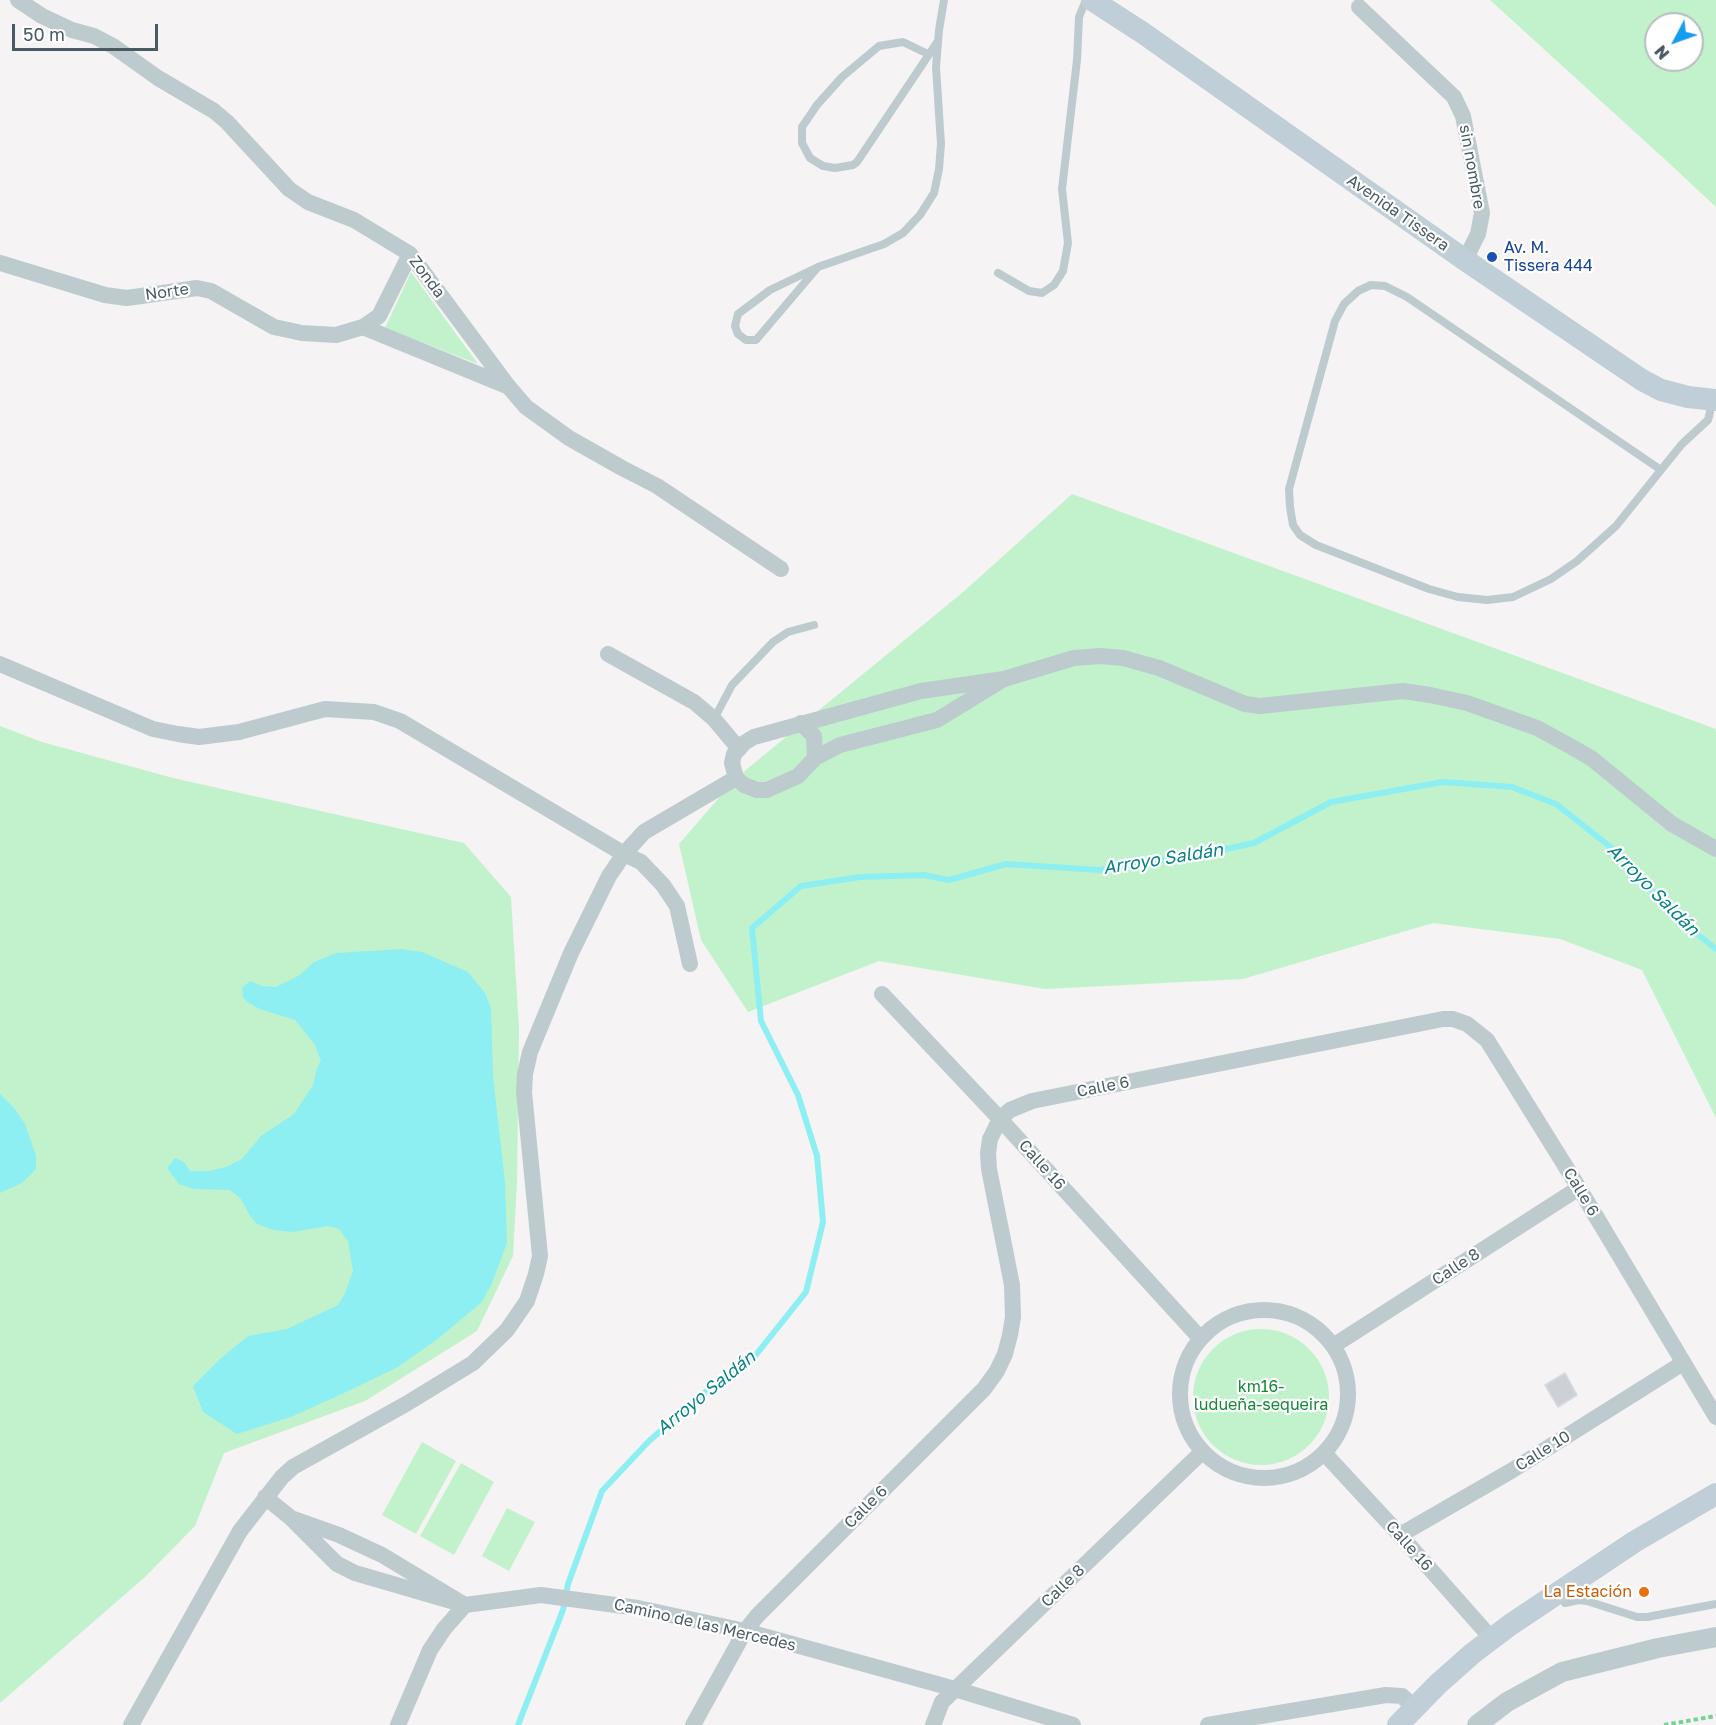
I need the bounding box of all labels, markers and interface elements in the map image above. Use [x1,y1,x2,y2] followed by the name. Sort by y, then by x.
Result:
[15,12,160,50] scale bar
[1644,12,1704,72] north arrow
[23,23,65,45] text: 50 m
[1650,41,1673,64] text: N
[1455,123,1489,211] street label: sin nombre
[1343,171,1453,255] street label: Avenida Tissera
[1504,238,1593,276] place label: Av. M. Tissera 444
[1485,250,1499,264] marker: Av. M. Tissera 444
[405,252,449,302] street label: Zonda
[144,279,190,305] street label: Norte
[1102,839,1224,879] water label: Arroyo Saldán
[1603,840,1703,940] water label: Arroyo Saldán
[1075,1073,1131,1101] street label: Calle 6
[1015,1136,1069,1194] street label: Calle 16
[1559,1164,1603,1220] street label: Calle 6
[1429,1245,1483,1289] street label: Calle 8
[652,1347,760,1439] water label: Arroyo Saldán
[1194,1377,1328,1415] park label: km16- ludueña-sequeira
[1512,1427,1574,1475] street label: Calle 10
[840,1481,892,1533] street label: Calle 6
[1382,1517,1436,1575] street label: Calle 16
[1037,1561,1089,1611] street label: Calle 8
[1544,1582,1632,1602] place label: La Estación
[1637,1585,1651,1599] marker: La Estación
[612,1595,798,1655] street label: Camino de las Mercedes

